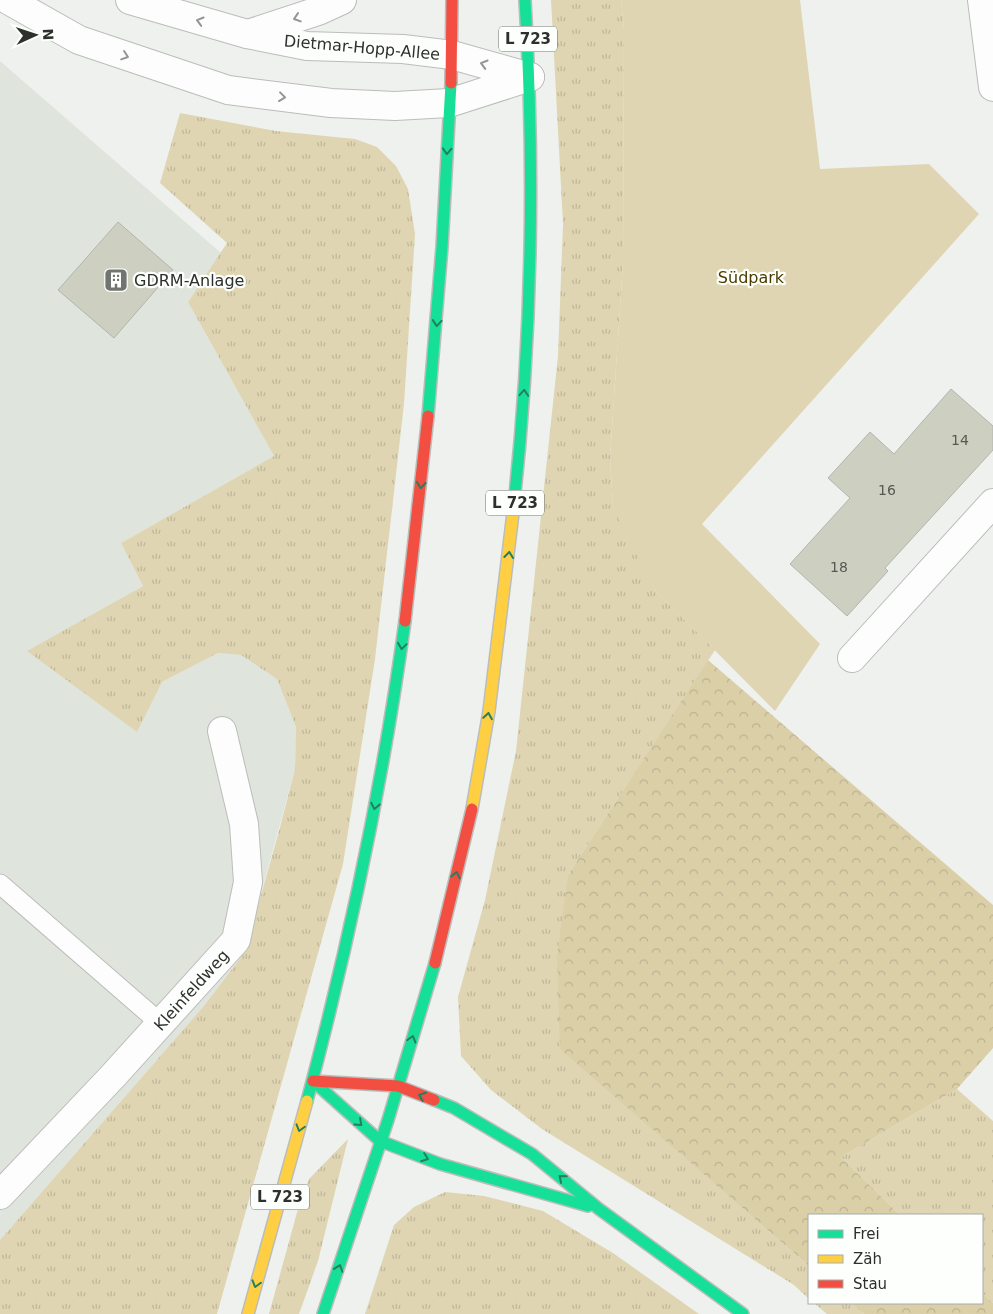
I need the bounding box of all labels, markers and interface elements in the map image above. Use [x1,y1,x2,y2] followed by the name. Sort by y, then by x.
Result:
[10,10,60,60] north arrow
[293,12,302,22] one-way arrow
[196,16,205,26] one-way arrow
[499,26,557,52] road number: L 723
[40,28,56,41] text: N
[283,31,441,64] street label: Dietmar-Hopp-Allee
[120,50,129,60] one-way arrow
[480,60,488,70] one-way arrow
[278,91,286,102] one-way arrow
[442,148,453,156] one-way arrow
[103,267,129,293] building icon: GDRM-Anlage
[718,268,785,287] park label: Südpark
[134,271,244,290] place label: GDRM-Anlage
[431,319,442,327] one-way arrow
[518,389,529,397] one-way arrow
[951,432,969,448] house number: 14
[416,481,427,489] one-way arrow
[878,482,896,498] house number: 16
[486,490,544,516] road number: L 723
[503,551,513,559] one-way arrow
[830,559,848,575] house number: 18
[397,642,408,650] one-way arrow
[482,712,492,720] one-way arrow
[370,802,380,811] one-way arrow
[450,871,461,880] one-way arrow
[150,946,233,1035] street label: Kleinfeldweg
[406,1036,416,1044] one-way arrow
[419,1091,427,1101] one-way arrow
[354,1117,363,1126] one-way arrow
[295,1123,305,1131] one-way arrow
[421,1152,429,1162] one-way arrow
[558,1174,567,1183] one-way arrow
[251,1184,309,1210] road number: L 723
[808,1214,983,1304] legend
[853,1225,880,1243] text: Frei
[853,1250,882,1268] text: Zäh
[333,1264,343,1272] one-way arrow
[853,1275,887,1293] text: Stau
[251,1280,262,1289] one-way arrow

